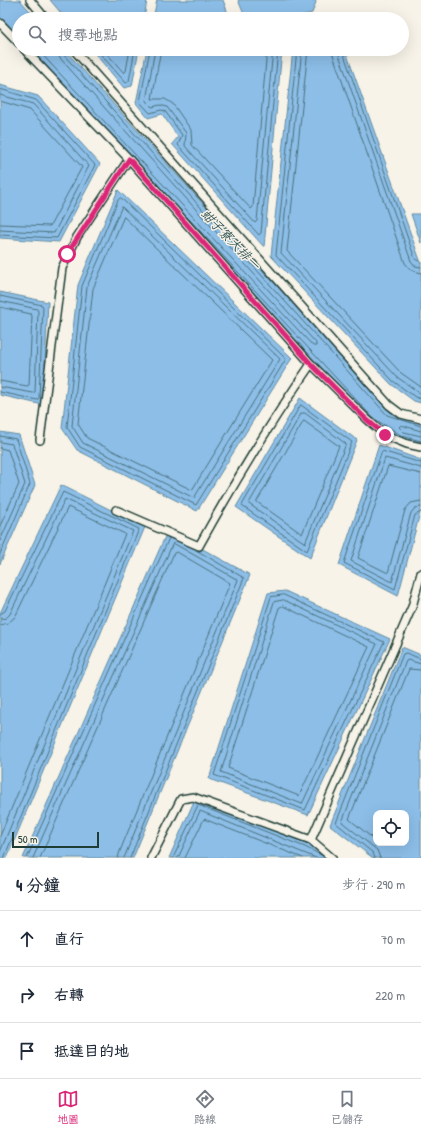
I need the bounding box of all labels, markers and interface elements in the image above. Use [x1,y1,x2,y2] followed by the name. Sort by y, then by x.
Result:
[12,12,409,56] search box
[26,23,48,45] icon: search
[58,24,118,45] text: 搜尋地點
[197,205,265,274] water label: 蚶子寮大排一
[58,245,76,263] route start
[376,426,394,444] route end
[373,810,409,846] map controls
[373,810,409,846] button: locate
[12,830,99,849] scale bar
[18,832,38,846] text: 50 m
[16,873,60,896] text: 4 分鐘
[342,875,405,893] text: 步行 · 290 m
[16,928,38,950] icon: ahead
[54,928,84,949] text: 直行
[381,930,405,948] text: 70 m
[16,984,38,1006] icon: right
[54,984,84,1005] text: 右轉
[375,986,405,1004] text: 220 m
[16,1040,38,1062] icon: arrive
[54,1040,129,1061] text: 抵達目的地
[57,1088,79,1126] tab: 地圖
[194,1088,216,1126] tab: 路線
[331,1088,364,1126] tab: 已儲存

